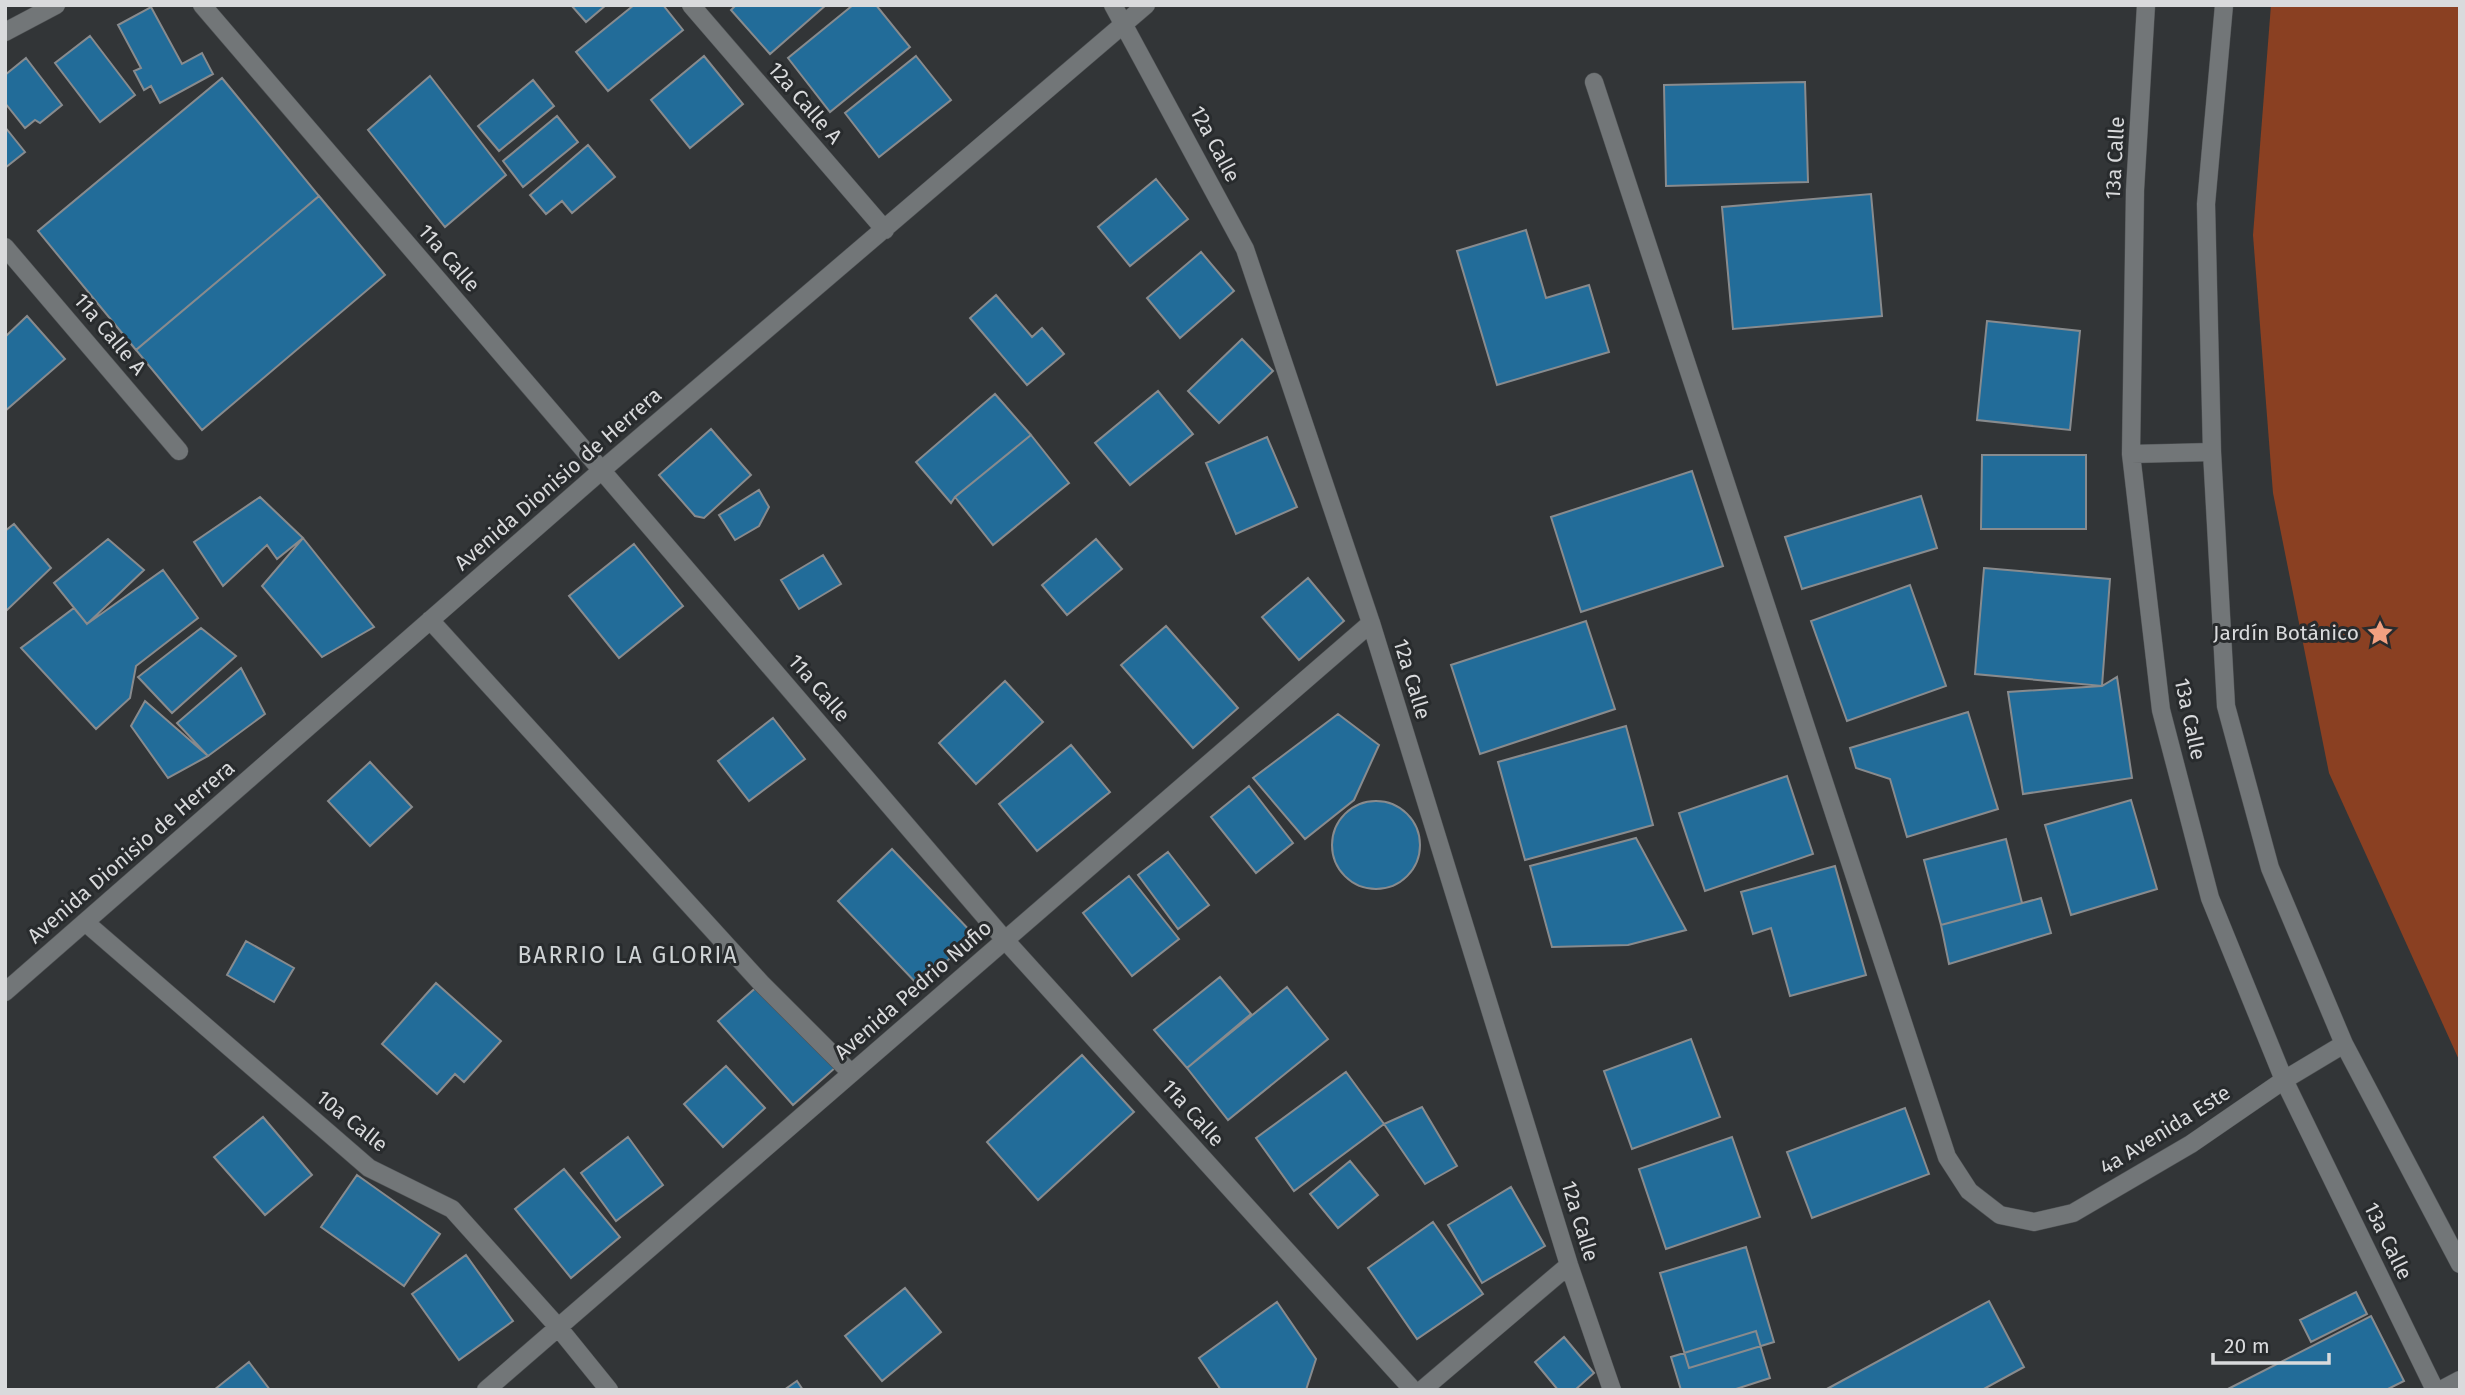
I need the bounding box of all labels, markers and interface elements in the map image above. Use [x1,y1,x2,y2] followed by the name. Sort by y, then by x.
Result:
[762,57,848,149] street label: 12a Calle A
[1184,101,1246,187] street label: 12a Calle
[2100,116,2130,200] street label: 13a Calle
[413,219,485,297] street label: 11a Calle
[68,288,152,380] street label: 11a Calle A
[449,382,667,576] street label: Avenida Dionisio de Herrera
[2365,618,2395,648] place icon: Jardín Botánico
[2213,620,2359,646] place label: Jardín Botánico
[1387,636,1437,722] street label: 12a Calle
[783,649,855,727] street label: 11a Calle
[2169,676,2211,762] street label: 13a Calle
[22,755,240,949] street label: Avenida Dionisio de Herrera
[829,915,997,1065] street label: Avenida Pedrio Nufio
[517,941,739,969] district label: BARRIO LA GLORIA
[1156,1074,1230,1152] street label: 11a Calle
[2095,1079,2235,1181] street label: 4a Avenida Este
[311,1084,393,1158] street label: 10a Calle
[1555,1178,1605,1264] street label: 12a Calle
[2358,1198,2418,1284] street label: 13a Calle
[2213,1322,2328,1366] scale bar
[2224,1333,2270,1359] text: 20 m

